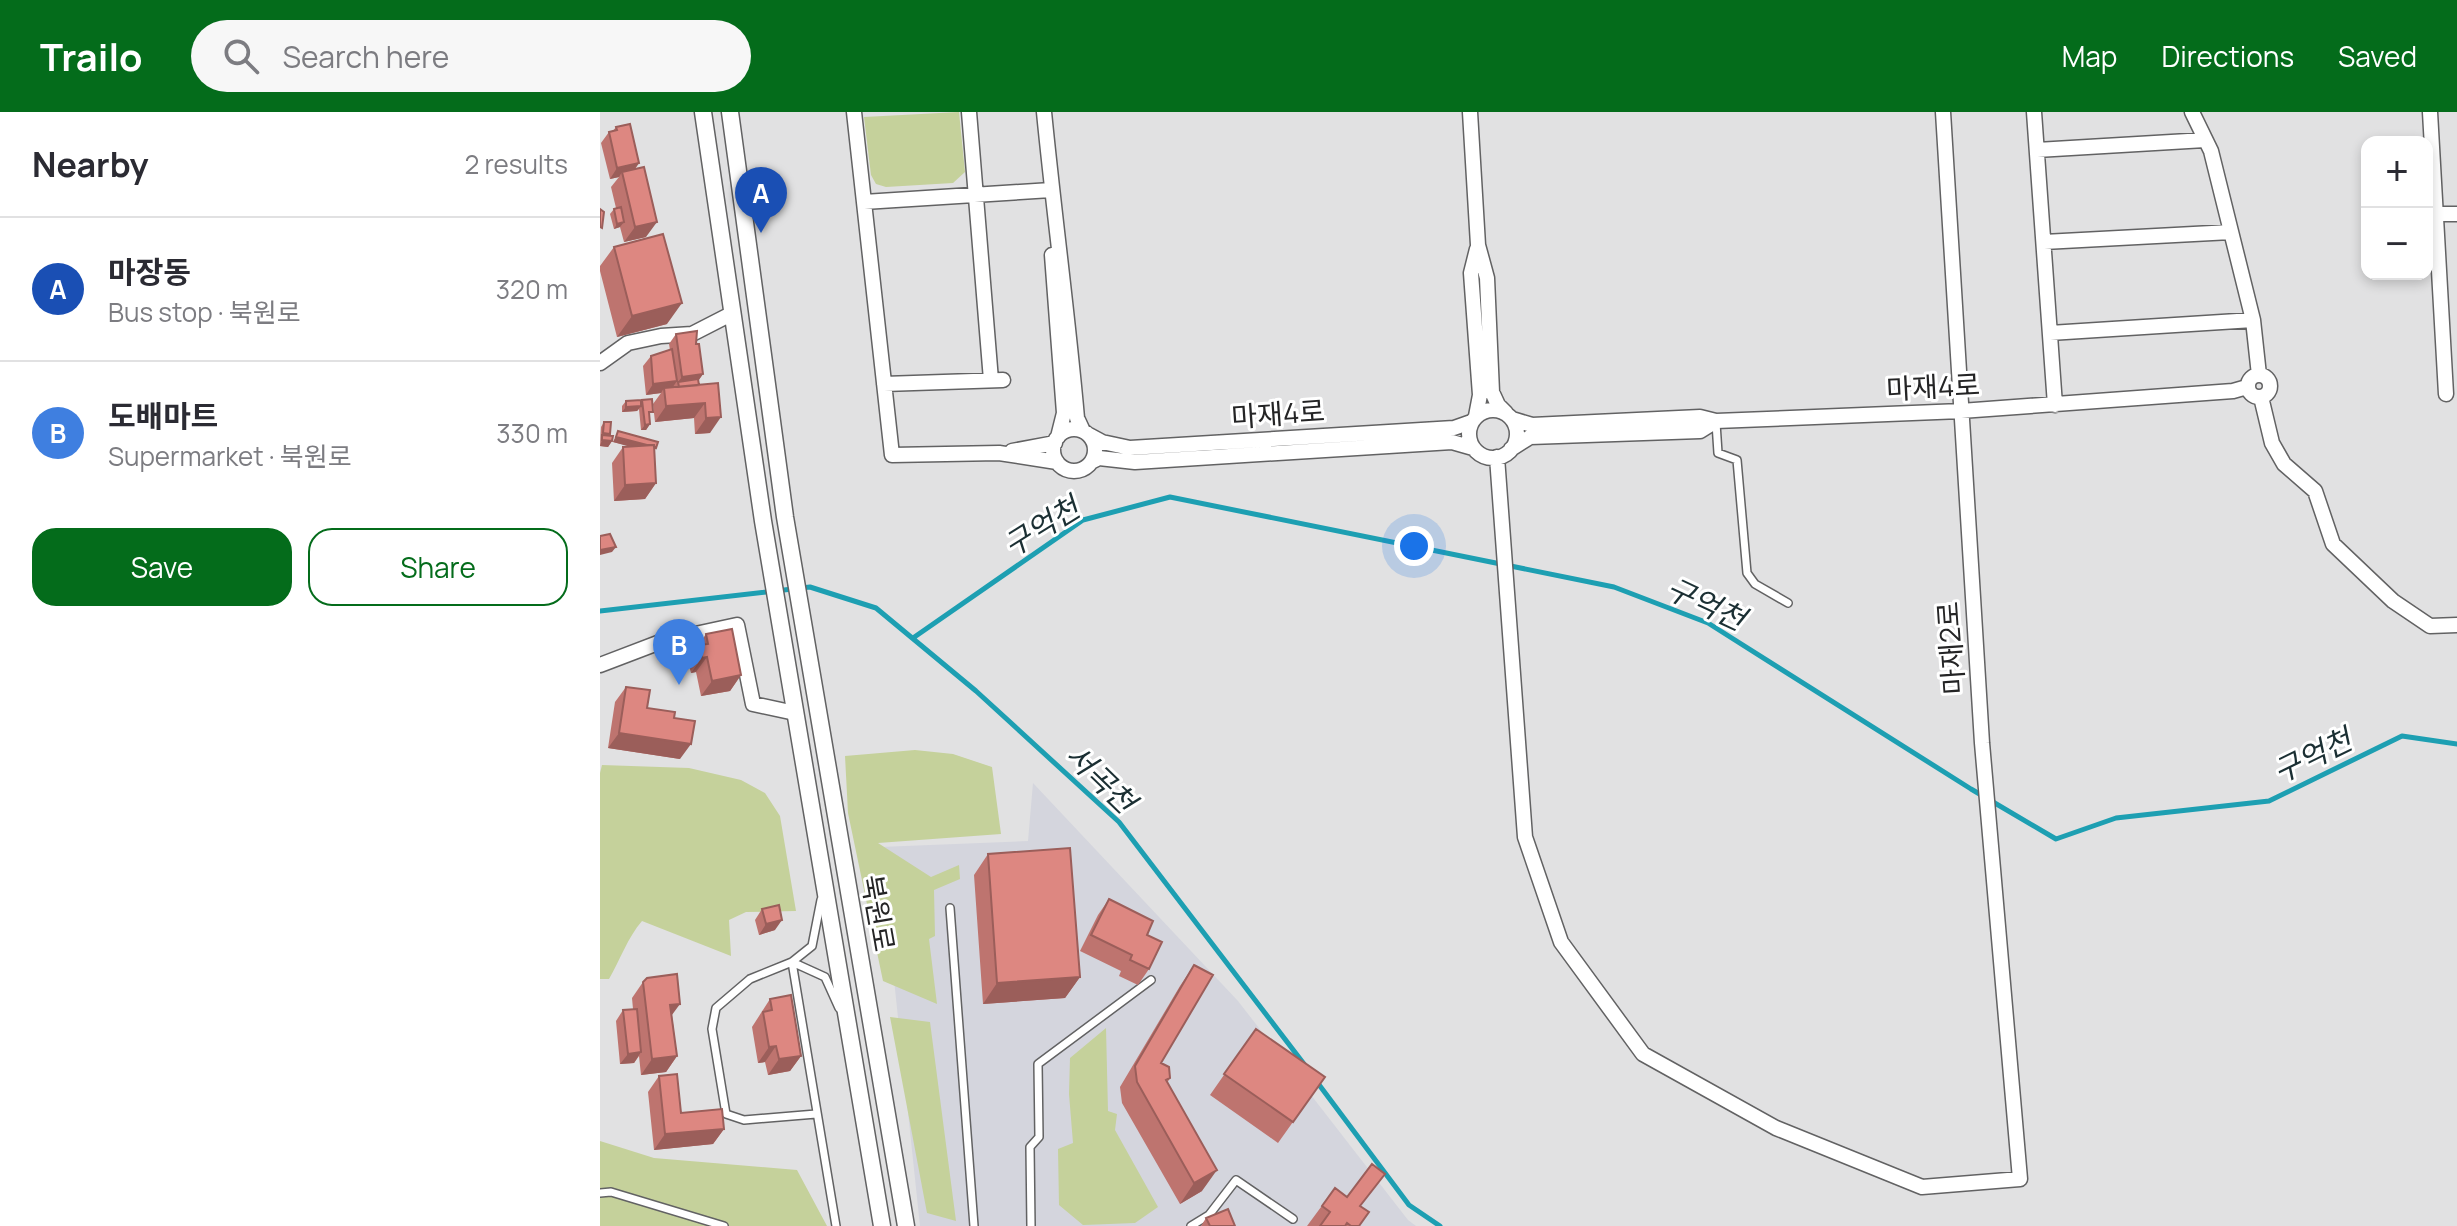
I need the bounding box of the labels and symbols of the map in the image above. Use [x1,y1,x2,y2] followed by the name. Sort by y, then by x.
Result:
[735,167,787,233] pin: A
[1885,365,1981,407] street label: 마재4로
[1230,391,1326,435] street label: 마재4로
[995,485,1090,565] water label: 구억천
[1394,526,1434,566] your location
[1660,567,1755,641] water label: 구억천
[1928,600,1972,696] street label: 마재2로
[653,619,705,685] pin: B
[2266,717,2361,792] water label: 구억천
[1057,734,1147,824] water label: 서곡천
[854,872,904,954] street label: 북원로

